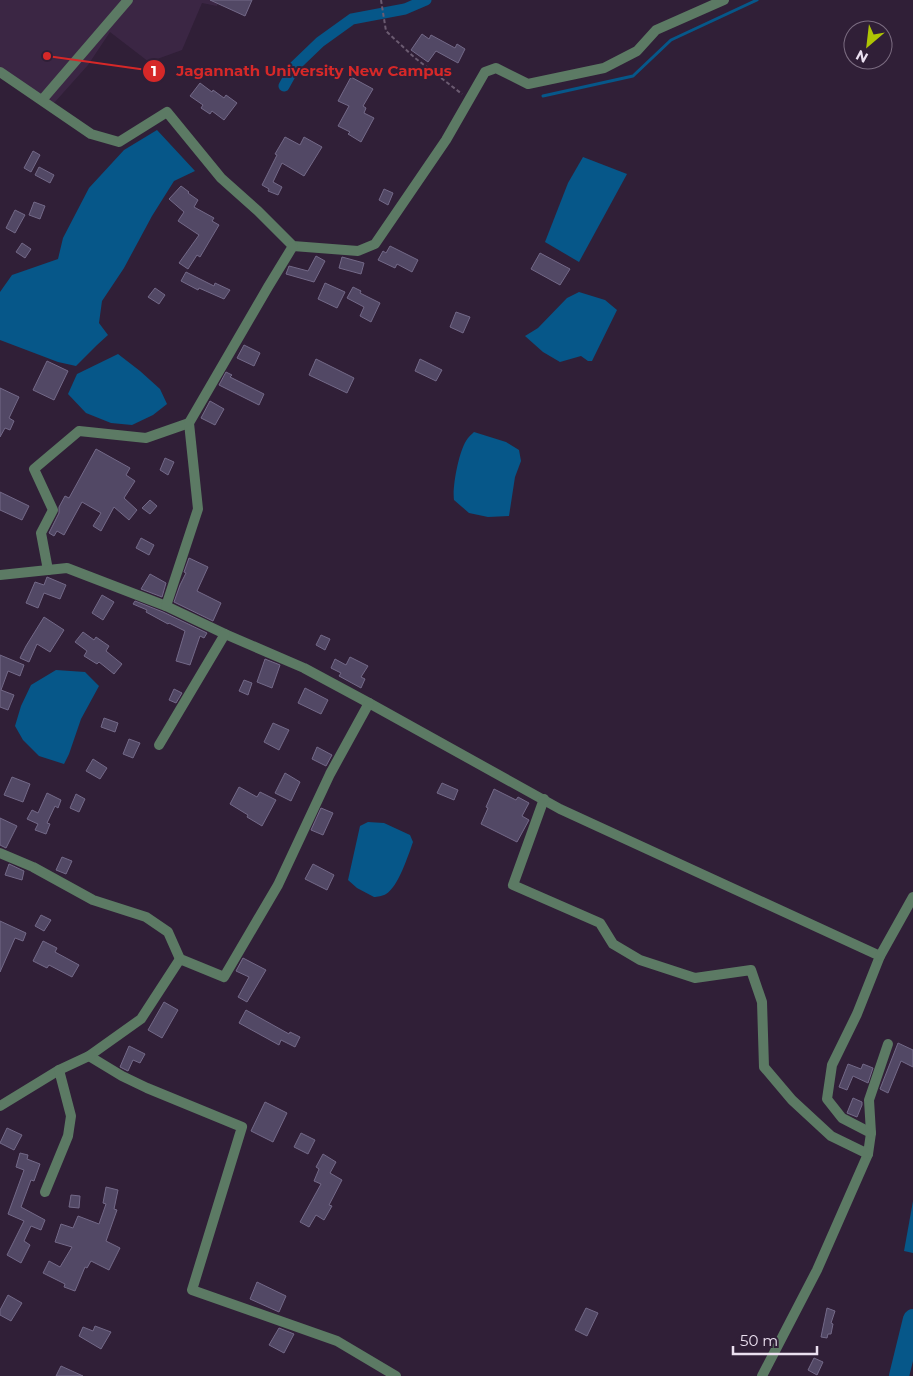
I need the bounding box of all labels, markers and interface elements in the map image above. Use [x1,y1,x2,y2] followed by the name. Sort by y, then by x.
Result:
[843,20,893,70] north arrow
[853,46,871,67] text: N
[141,56,462,86] callout: Jagannath University New Campus
[151,61,157,80] text: 1
[175,61,452,80] text: Jagannath University New Campus
[733,1324,817,1356] scale bar
[740,1331,778,1350] text: 50 m

